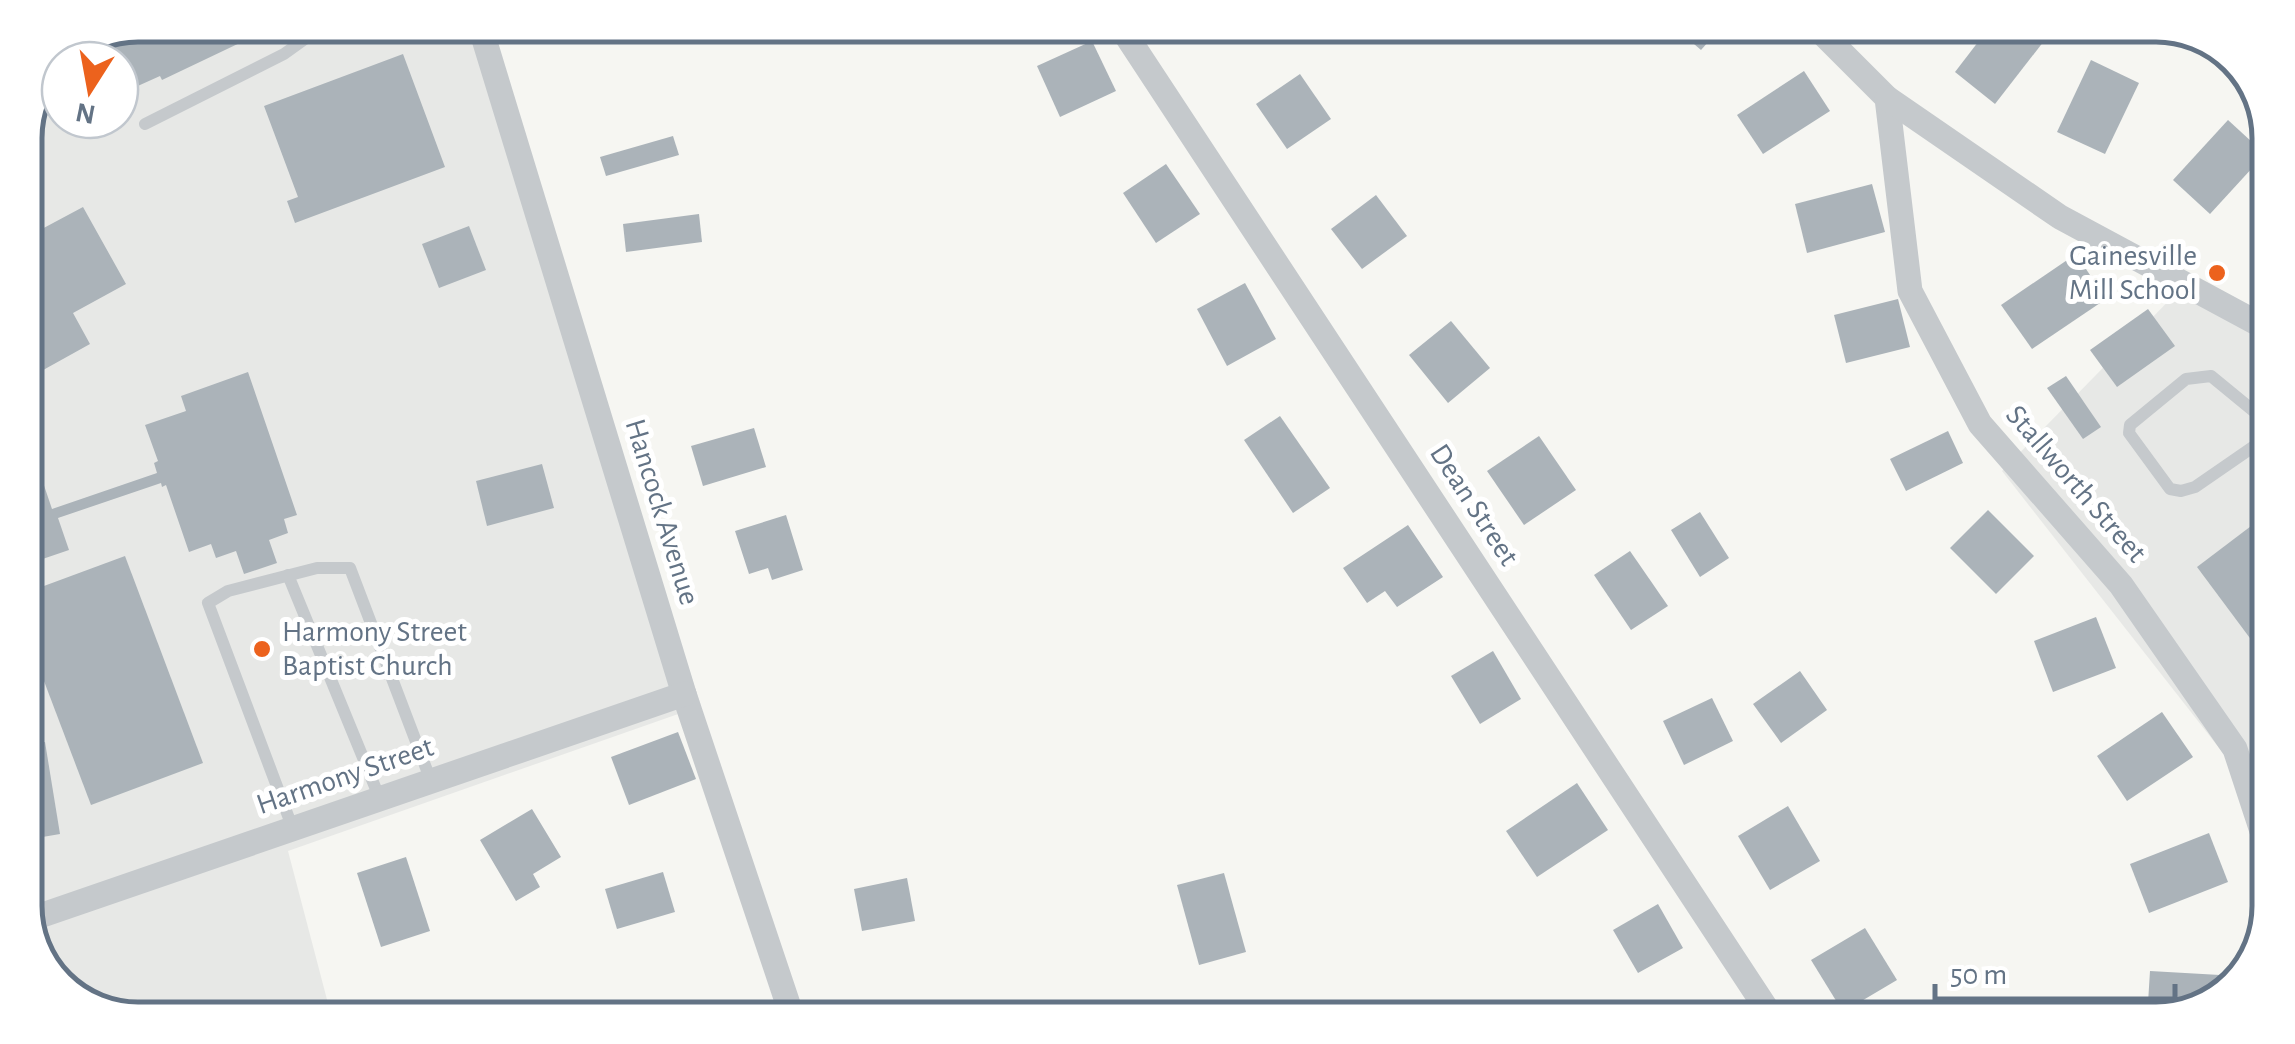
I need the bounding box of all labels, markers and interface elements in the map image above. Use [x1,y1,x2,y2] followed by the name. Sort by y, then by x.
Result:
[40,40,140,140] north arrow
[73,97,98,128] text: N
[2069,241,2197,305] place label: Gainesville Mill School
[2206,262,2228,284] marker: Gainesville Mill School
[2000,400,2152,569] street label: Stallworth Street
[619,415,705,609] street label: Hancock Avenue
[1424,439,1524,571] street label: Dean Street
[282,617,467,681] place label: Harmony Street Baptist Church
[251,638,273,660] marker: Harmony Street Baptist Church
[253,732,438,820] street label: Harmony Street
[1935,939,2175,1001] scale bar
[1950,960,2007,990] text: 50 m

